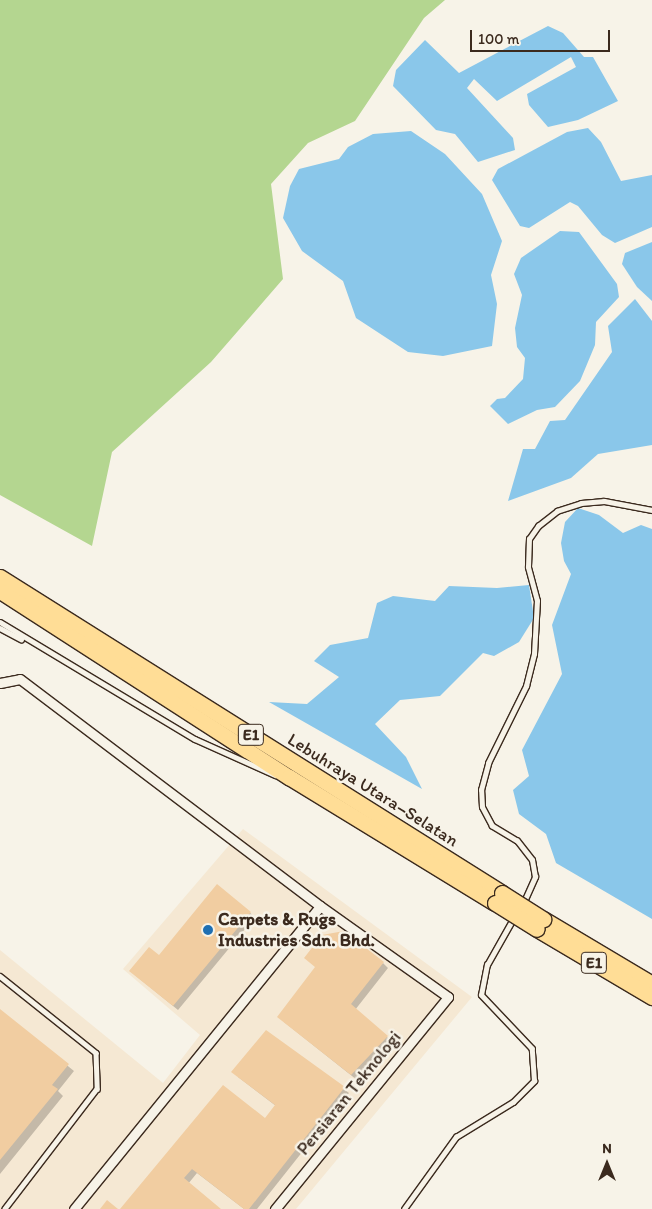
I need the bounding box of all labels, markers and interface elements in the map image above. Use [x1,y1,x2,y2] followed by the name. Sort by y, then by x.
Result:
[472,20,612,52] scale bar
[478,30,519,48] text: 100 m
[237,722,265,748] road number: E1
[284,729,462,851] street label: Lebuhraya Utara–Selatan
[218,909,375,952] place label: Carpets & Rugs Industries Sdn. Bhd.
[202,924,214,936] marker: Carpets & Rugs Industries Sdn. Bhd.
[580,950,608,976] road number: E1
[293,1027,405,1159] street label: Persiaran Teknologi
[582,1139,632,1189] north arrow
[602,1140,612,1157] text: N

